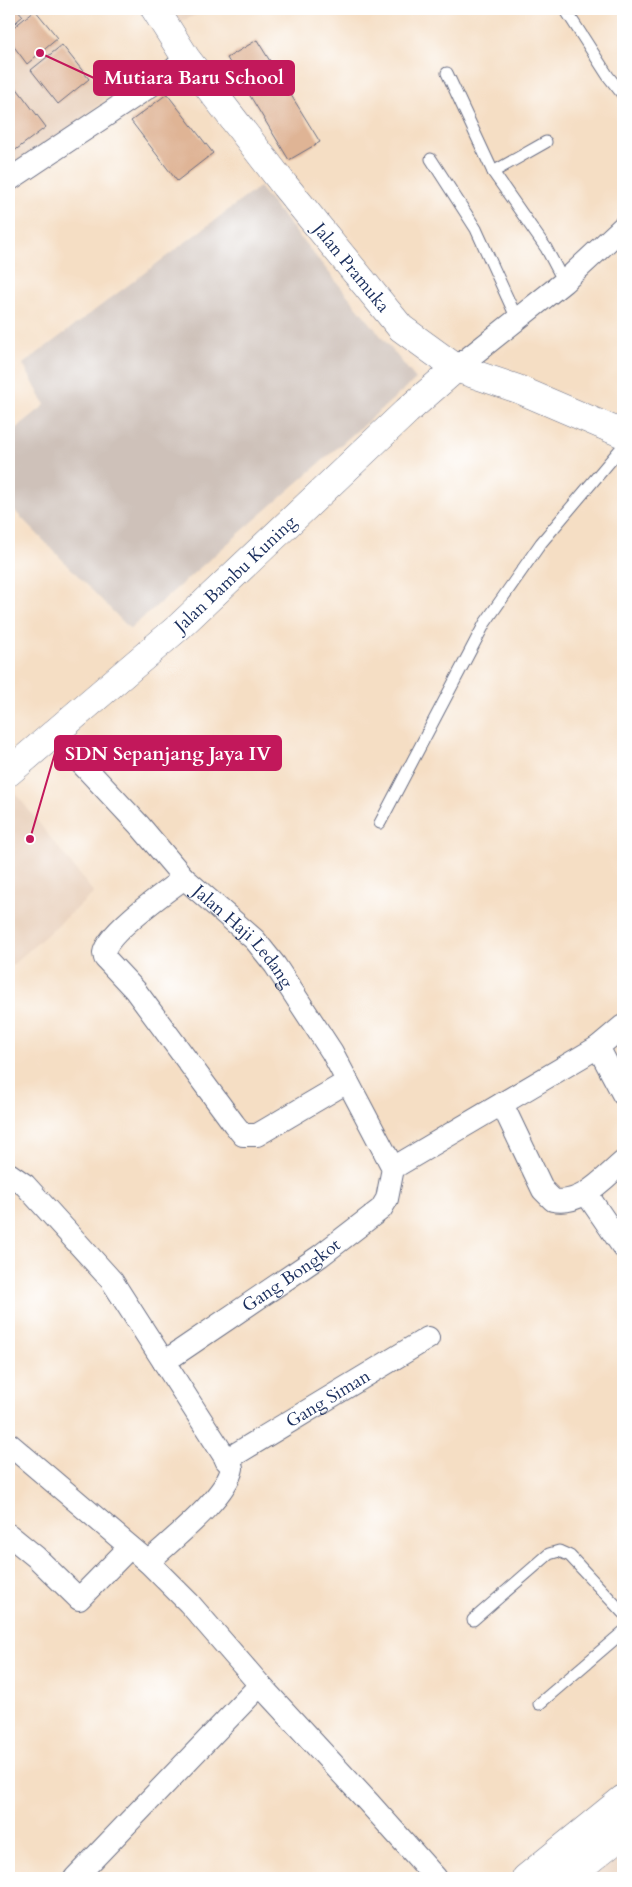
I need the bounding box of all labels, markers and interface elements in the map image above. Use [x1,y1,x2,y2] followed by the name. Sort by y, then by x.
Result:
[94,61,294,95] callout: Mutiara Baru School
[104,65,284,91] text: Mutiara Baru School
[305,215,395,318] street label: Jalan Pramuka
[167,509,303,640] street label: Jalan Bambu Kuning
[55,736,281,770] callout: SDN Sepanjang Jaya IV
[65,741,271,767] text: SDN Sepanjang Jaya IV
[185,877,299,994] street label: Jalan Haji Ledang
[237,1232,346,1318] street label: Gang Bongkot
[281,1363,376,1434] street label: Gang Siman

